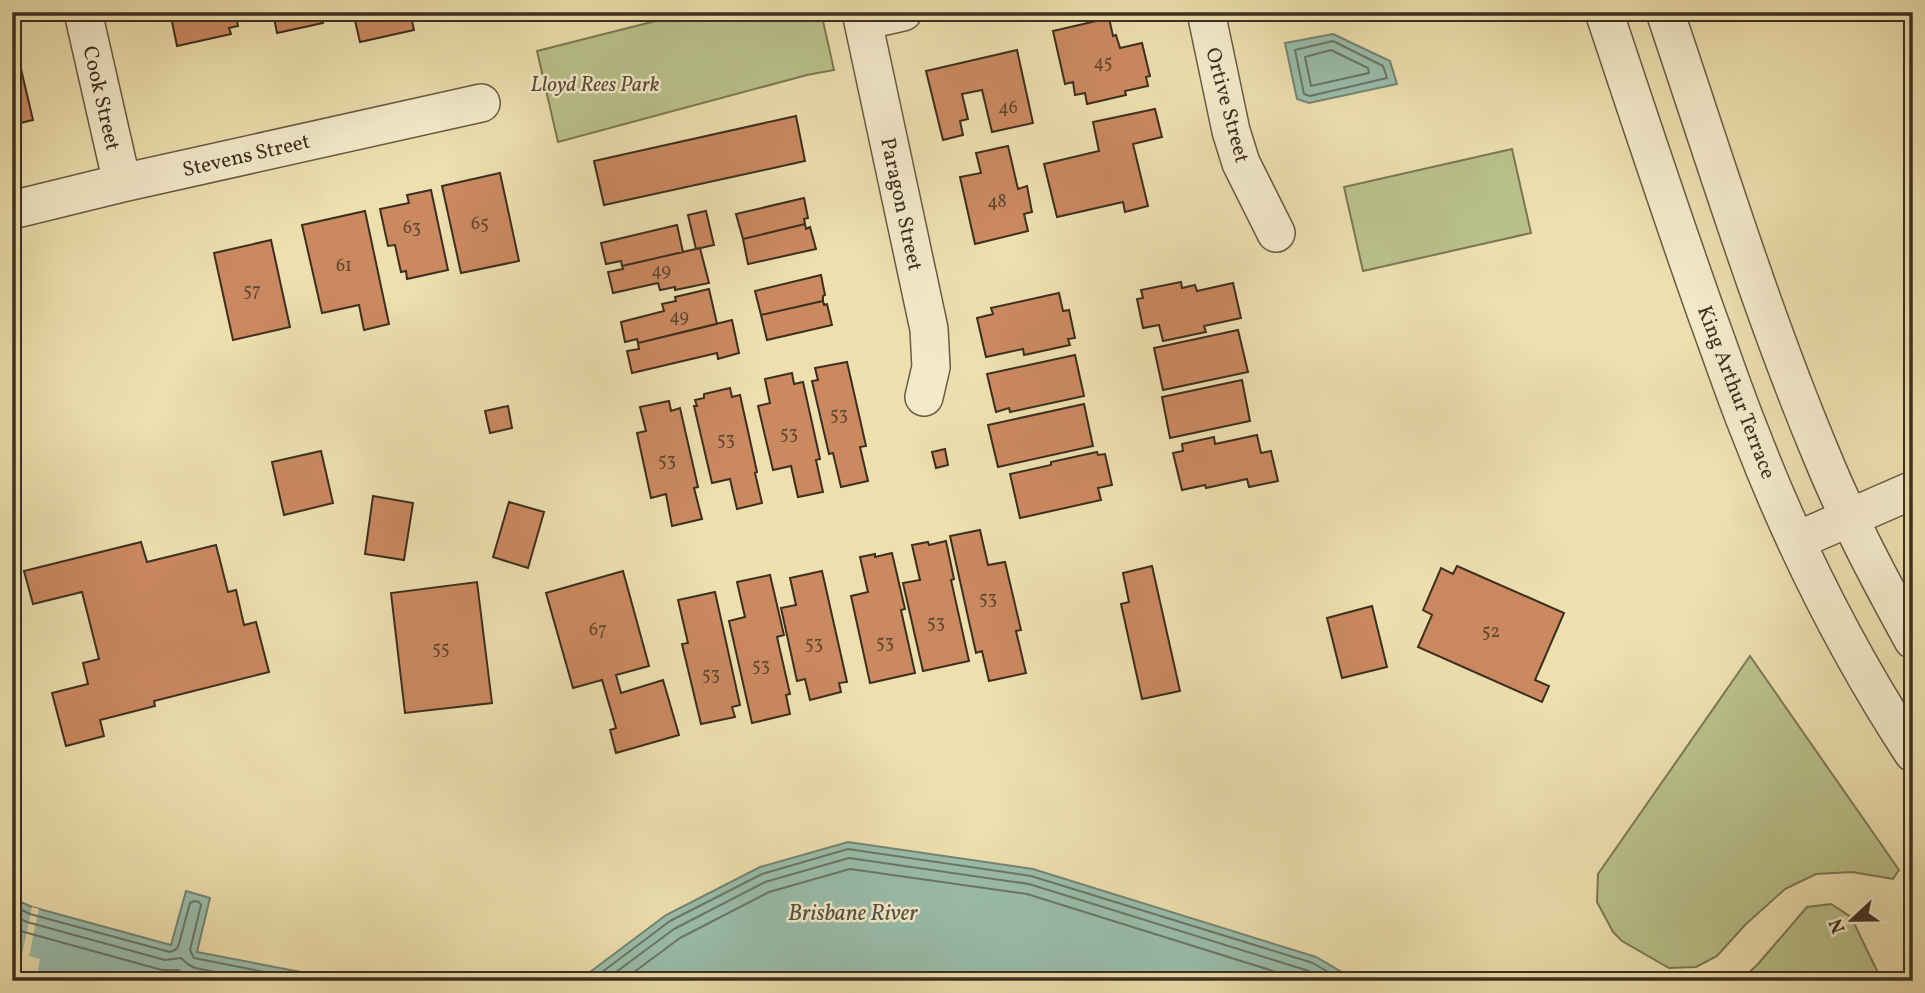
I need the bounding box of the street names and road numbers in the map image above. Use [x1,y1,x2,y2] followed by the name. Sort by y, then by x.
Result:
[74,43,127,154] street label: Cook Street
[1197,45,1256,166] street label: Ortive Street
[180,128,313,185] street label: Stevens Street
[872,135,929,274] street label: Paragon Street
[1689,302,1782,484] street label: King Arthur Terrace

